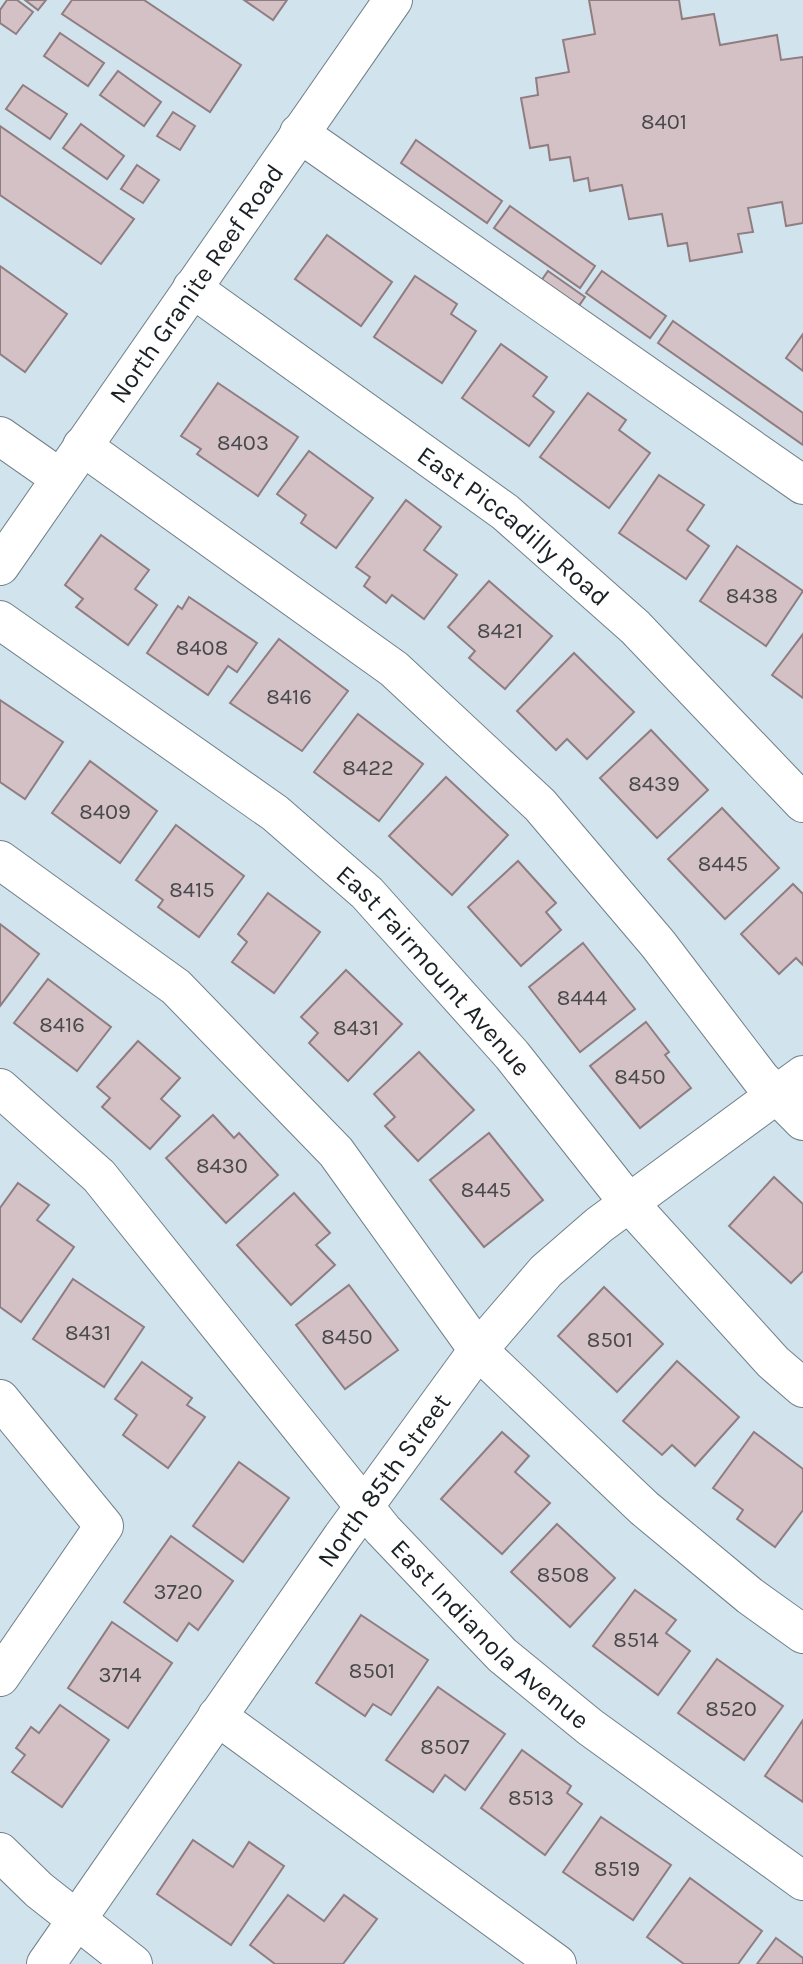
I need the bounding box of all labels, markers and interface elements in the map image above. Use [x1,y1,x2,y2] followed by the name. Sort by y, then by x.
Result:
[641,109,687,135] house number: 8401
[102,158,290,409] street label: North Granite Reef Road
[217,430,269,456] house number: 8403
[412,439,616,612] street label: East Piccadilly Road
[726,583,778,609] house number: 8438
[477,618,523,644] house number: 8421
[176,635,228,661] house number: 8408
[266,684,312,710] house number: 8416
[342,755,394,781] house number: 8422
[628,771,680,797] house number: 8439
[79,799,131,825] house number: 8409
[698,851,748,877] house number: 8445
[330,858,538,1082] street label: East Fairmount Avenue
[169,877,215,903] house number: 8415
[557,985,607,1011] house number: 8444
[39,1012,85,1038] house number: 8416
[333,1015,379,1041] house number: 8431
[614,1064,666,1090] house number: 8450
[196,1153,248,1179] house number: 8430
[461,1177,511,1203] house number: 8445
[65,1320,111,1346] house number: 8431
[321,1324,373,1350] house number: 8450
[587,1327,633,1353] house number: 8501
[310,1387,457,1573] street label: North 85th Street
[385,1533,596,1736] street label: East Indianola Avenue
[537,1562,589,1588] house number: 8508
[153,1579,203,1605] house number: 3720
[613,1627,659,1653] house number: 8514
[349,1658,395,1684] house number: 8501
[99,1662,141,1688] house number: 3714
[705,1696,757,1722] house number: 8520
[420,1734,470,1760] house number: 8507
[508,1785,554,1811] house number: 8513
[594,1856,640,1882] house number: 8519

